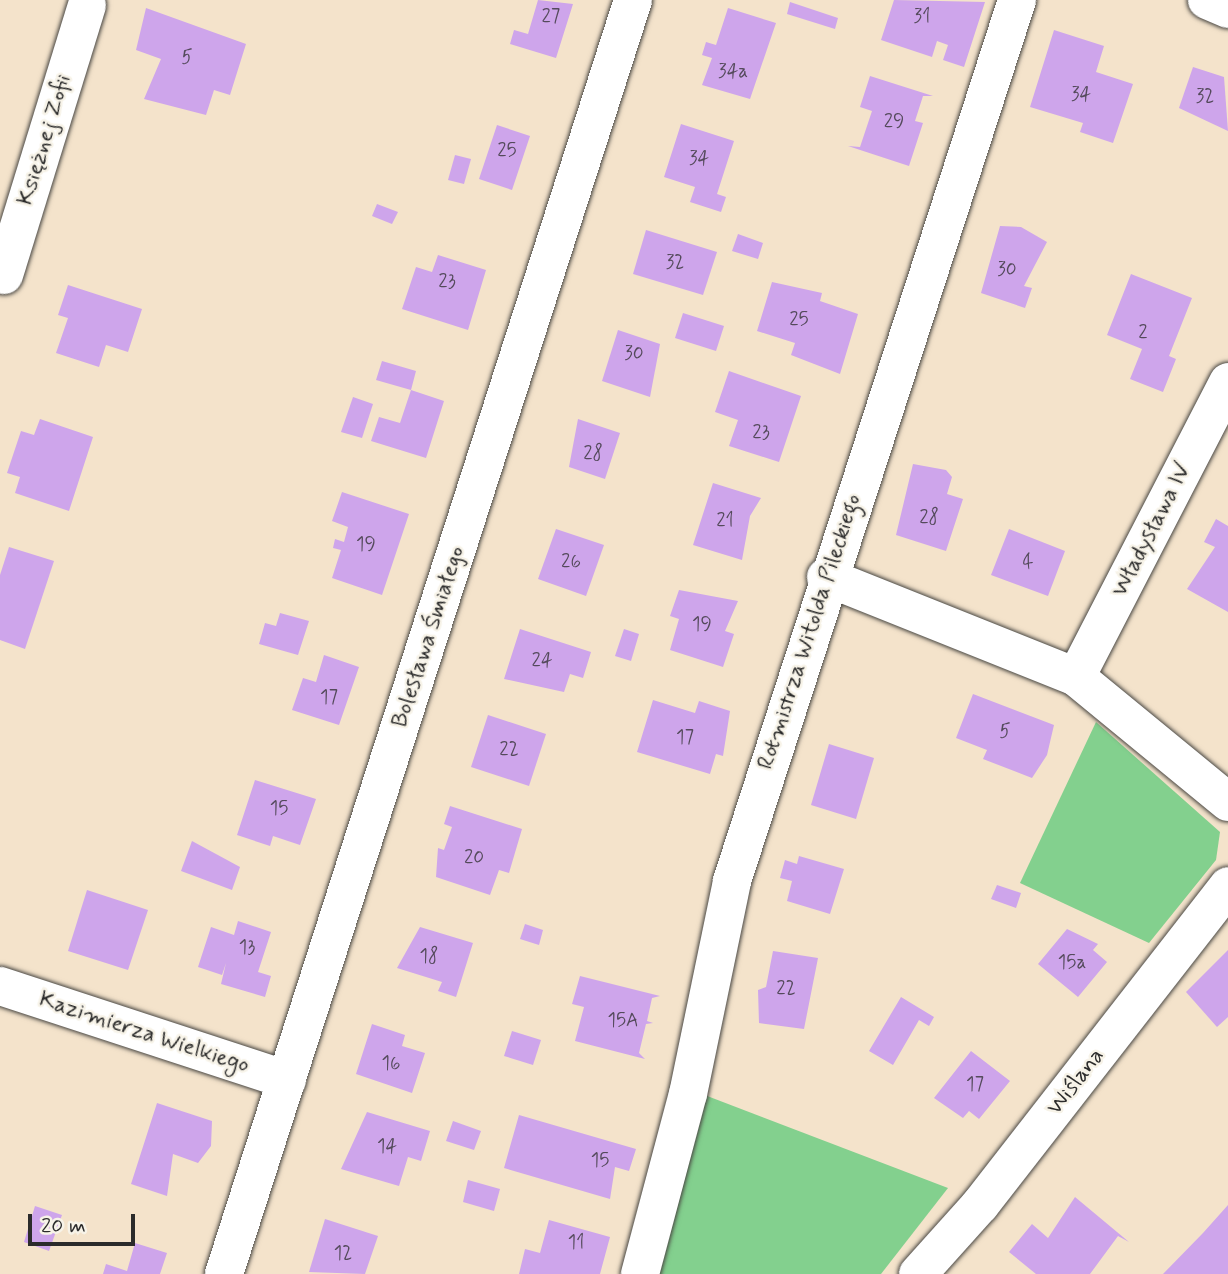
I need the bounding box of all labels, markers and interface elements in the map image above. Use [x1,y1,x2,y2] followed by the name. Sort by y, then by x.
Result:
[542,6,560,28] house number: 27
[914,6,930,28] house number: 31
[181,47,193,69] house number: 5
[718,61,748,83] house number: 34a
[12,71,78,209] street label: Księżnej Zofii
[1071,84,1091,106] house number: 34
[1196,86,1214,108] house number: 32
[884,111,904,133] house number: 29
[497,140,517,162] house number: 25
[689,148,709,170] house number: 34
[666,252,684,274] house number: 32
[997,259,1017,281] house number: 30
[438,271,456,293] house number: 23
[789,309,809,331] house number: 25
[1138,322,1148,344] house number: 2
[624,343,644,365] house number: 30
[752,422,770,444] house number: 23
[583,443,603,465] house number: 28
[1105,456,1199,604] street label: Władysława IV
[753,492,867,772] street label: Rotmistrza Witolda Pileckiego
[919,507,939,529] house number: 28
[716,510,734,532] house number: 21
[356,534,376,556] house number: 19
[387,543,471,731] street label: Bolesława Śmiałego
[561,551,581,573] house number: 26
[1022,552,1034,574] house number: 4
[692,614,712,636] house number: 19
[532,650,552,672] house number: 24
[320,687,338,709] house number: 17
[999,721,1011,743] house number: 5
[676,727,694,749] house number: 17
[499,739,519,761] house number: 22
[270,798,288,820] house number: 15
[464,847,484,869] house number: 20
[239,937,255,959] house number: 13
[420,946,438,968] house number: 18
[1058,952,1086,974] house number: 15a
[776,978,796,1000] house number: 22
[37,986,251,1080] street label: Kazimierza Wielkiego
[607,1010,639,1032] house number: 15A
[1041,1043,1111,1121] street label: Wiślana
[382,1053,400,1075] house number: 16
[966,1074,984,1096] house number: 17
[377,1136,397,1158] house number: 14
[591,1150,609,1172] house number: 15
[32,1200,138,1244] scale bar
[41,1212,86,1240] text: 20 m
[568,1232,584,1254] house number: 11
[334,1243,352,1265] house number: 12

